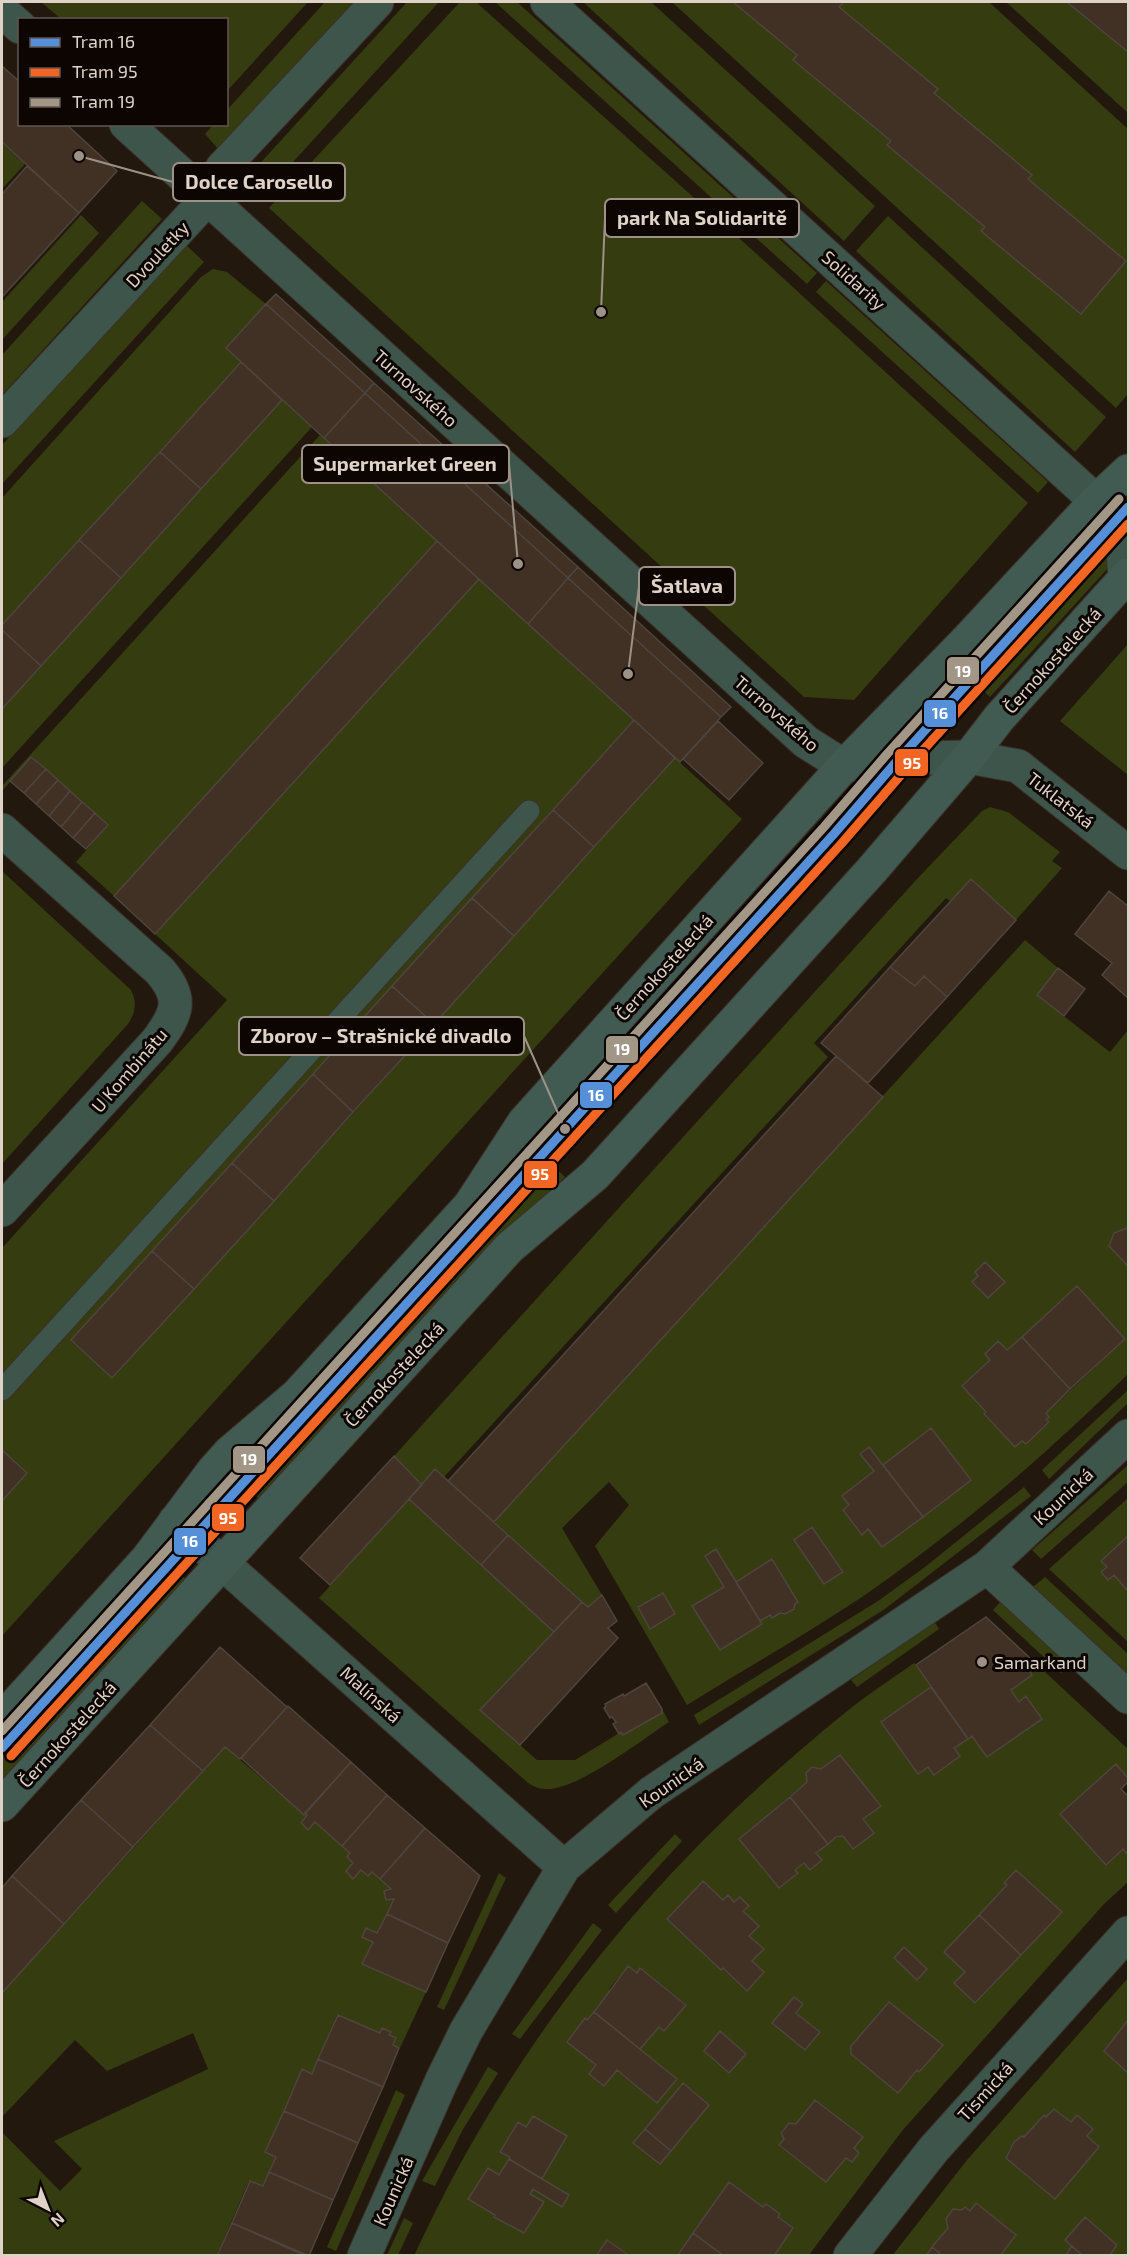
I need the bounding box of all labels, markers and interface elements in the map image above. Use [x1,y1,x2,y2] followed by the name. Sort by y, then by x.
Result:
[18,18,228,126] legend
[72,30,135,52] text: Tram 16
[72,60,138,82] text: Tram 95
[72,90,135,112] text: Tram 19
[173,163,345,201] callout: Dolce Carosello
[185,169,333,193] text: Dolce Carosello
[605,199,799,237] callout: park Na Solidaritě
[617,205,787,229] text: park Na Solidaritě
[121,216,193,292] street label: Dvouletky
[818,246,891,315] street label: Solidarity
[370,345,462,431] street label: Turnovského
[302,445,509,483] callout: Supermarket Green
[313,451,497,475] text: Supermarket Green
[639,567,735,605] callout: Šatlava
[651,573,723,597] text: Šatlava
[999,602,1105,718] street label: Černokostelecká
[946,656,980,685] line badge: 19
[955,661,971,680] text: 19
[730,670,824,756] street label: Turnovského
[923,699,957,728] line badge: 16
[932,703,948,722] text: 16
[894,748,929,777] line badge: 95
[903,753,921,772] text: 95
[1023,767,1099,833] street label: Tuklatská
[611,909,717,1025] street label: Černokostelecká
[239,1017,524,1055] callout: Zborov – Strašnické divadlo
[86,1023,172,1117] street label: U Kombinátu
[251,1023,511,1047] text: Zborov – Strašnické divadlo
[605,1035,639,1064] line badge: 19
[614,1039,630,1058] text: 19
[579,1081,613,1109] line badge: 16
[588,1085,604,1104] text: 16
[523,1160,558,1189] line badge: 95
[531,1164,549,1183] text: 95
[340,1317,448,1431] street label: Černokostelecká
[232,1445,266,1474] line badge: 19
[241,1449,257,1468] text: 19
[1029,1463,1097,1529] street label: Kounická
[211,1503,245,1532] line badge: 95
[219,1508,237,1527] text: 95
[173,1527,207,1556] line badge: 16
[182,1531,198,1550] text: 16
[994,1651,1087,1673] place label: Samarkand
[975,1655,989,1669] marker: Samarkand
[336,1661,406,1727] street label: Malínská
[14,1676,120,1792] street label: Černokostelecká
[635,1752,707,1812] street label: Kounická
[953,2057,1017,2125] street label: Tismická
[368,2153,418,2229] street label: Kounická
[18,2179,78,2239] north arrow
[48,2210,69,2231] text: N

